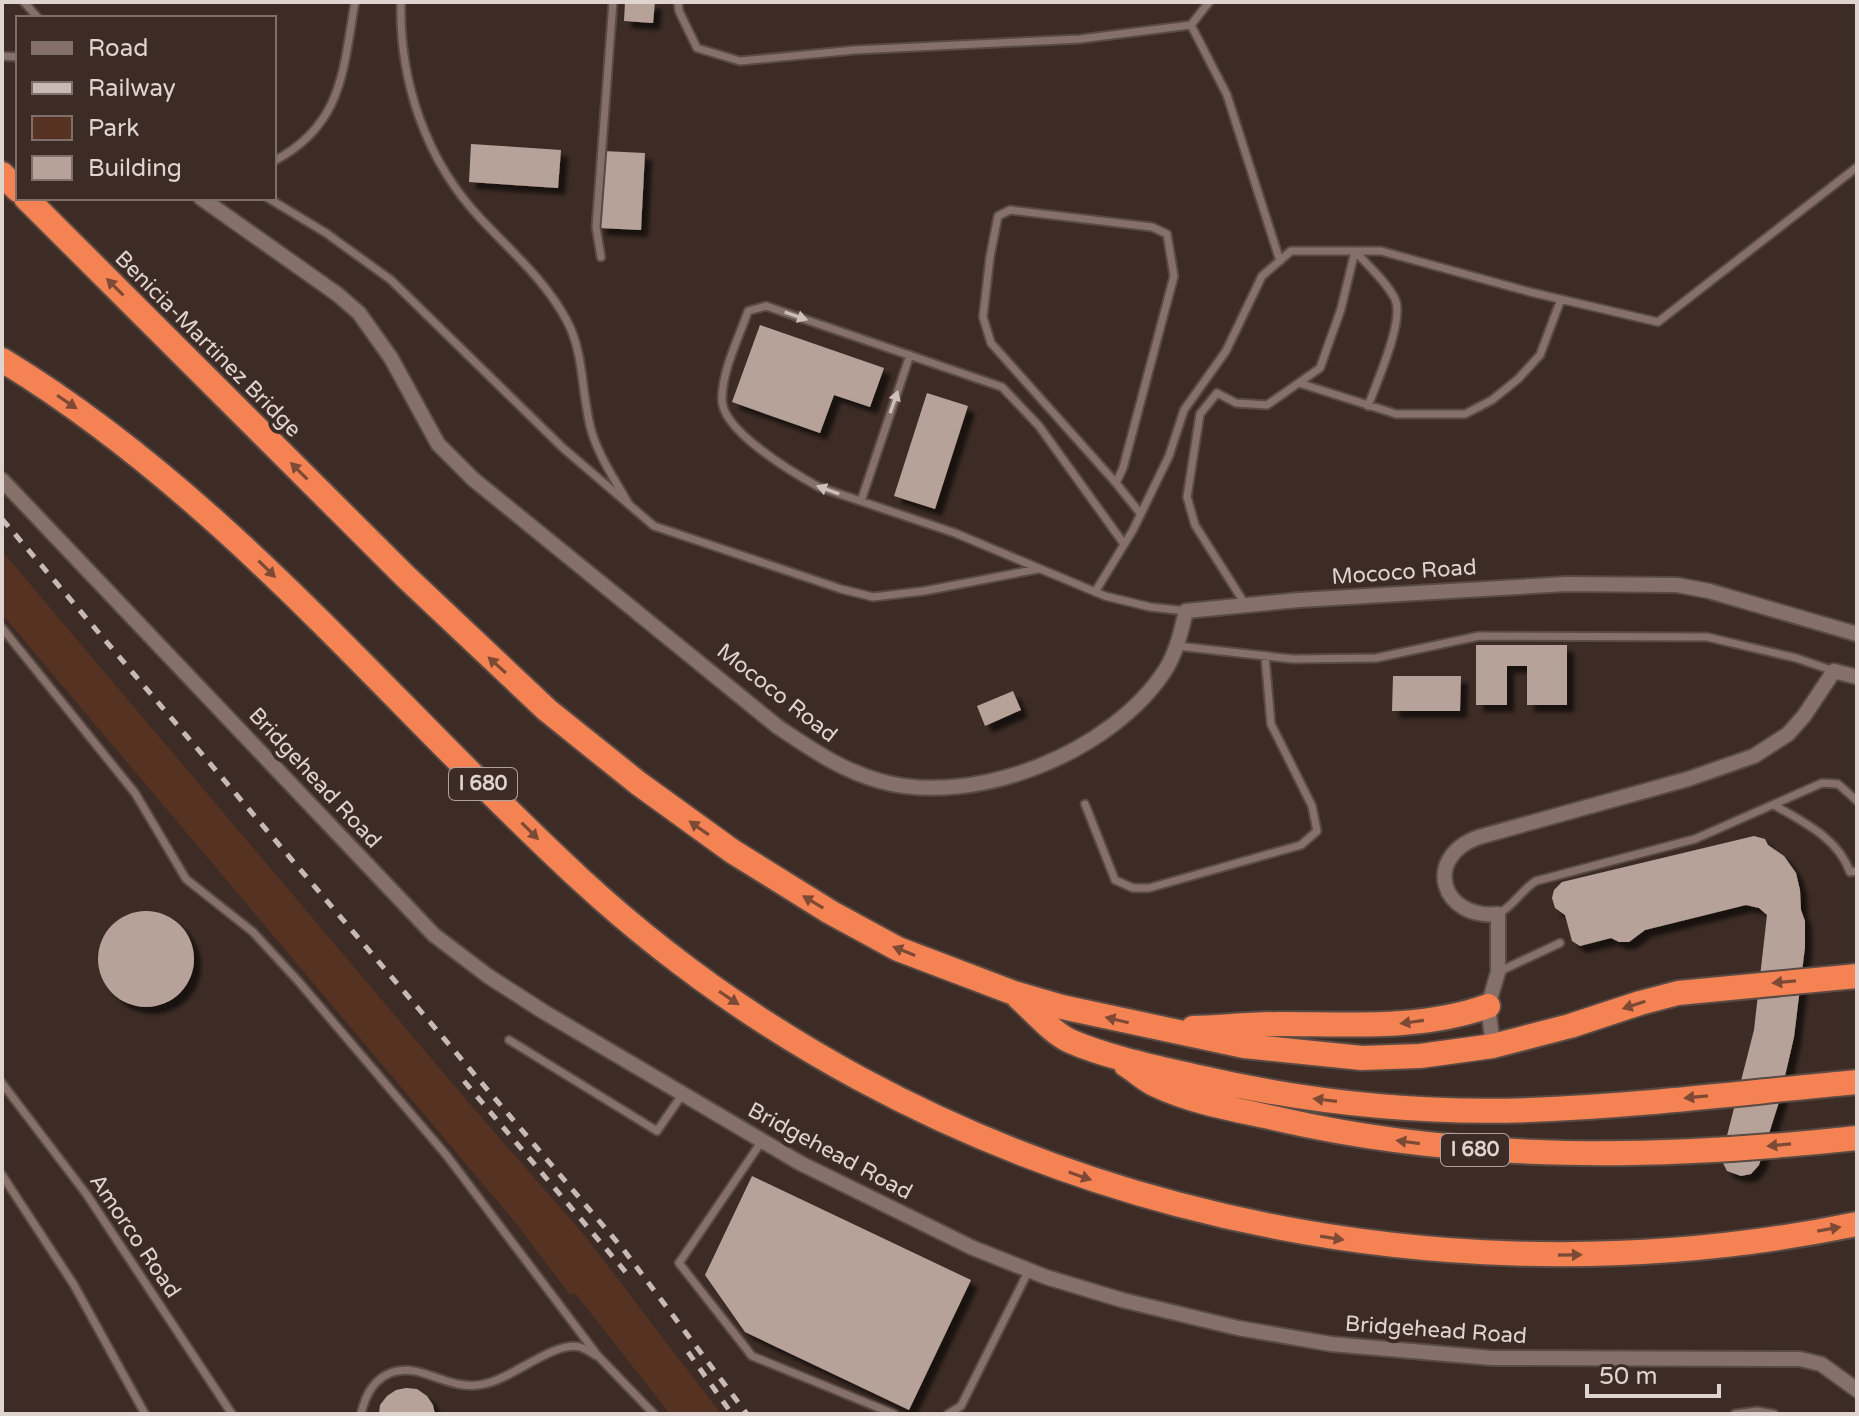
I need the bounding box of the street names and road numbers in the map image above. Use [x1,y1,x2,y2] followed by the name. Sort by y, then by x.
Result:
[109,245,307,443] street label: Benicia-Martinez Bridge
[1331,554,1477,590] street label: Mococo Road
[712,638,842,748] street label: Mococo Road
[243,702,387,854] street label: Bridgehead Road
[449,768,517,800] road number: I 680
[743,1097,917,1205] street label: Bridgehead Road
[1441,1134,1509,1166] road number: I 680
[84,1169,186,1303] street label: Amorco Road
[1344,1311,1528,1349] street label: Bridgehead Road

